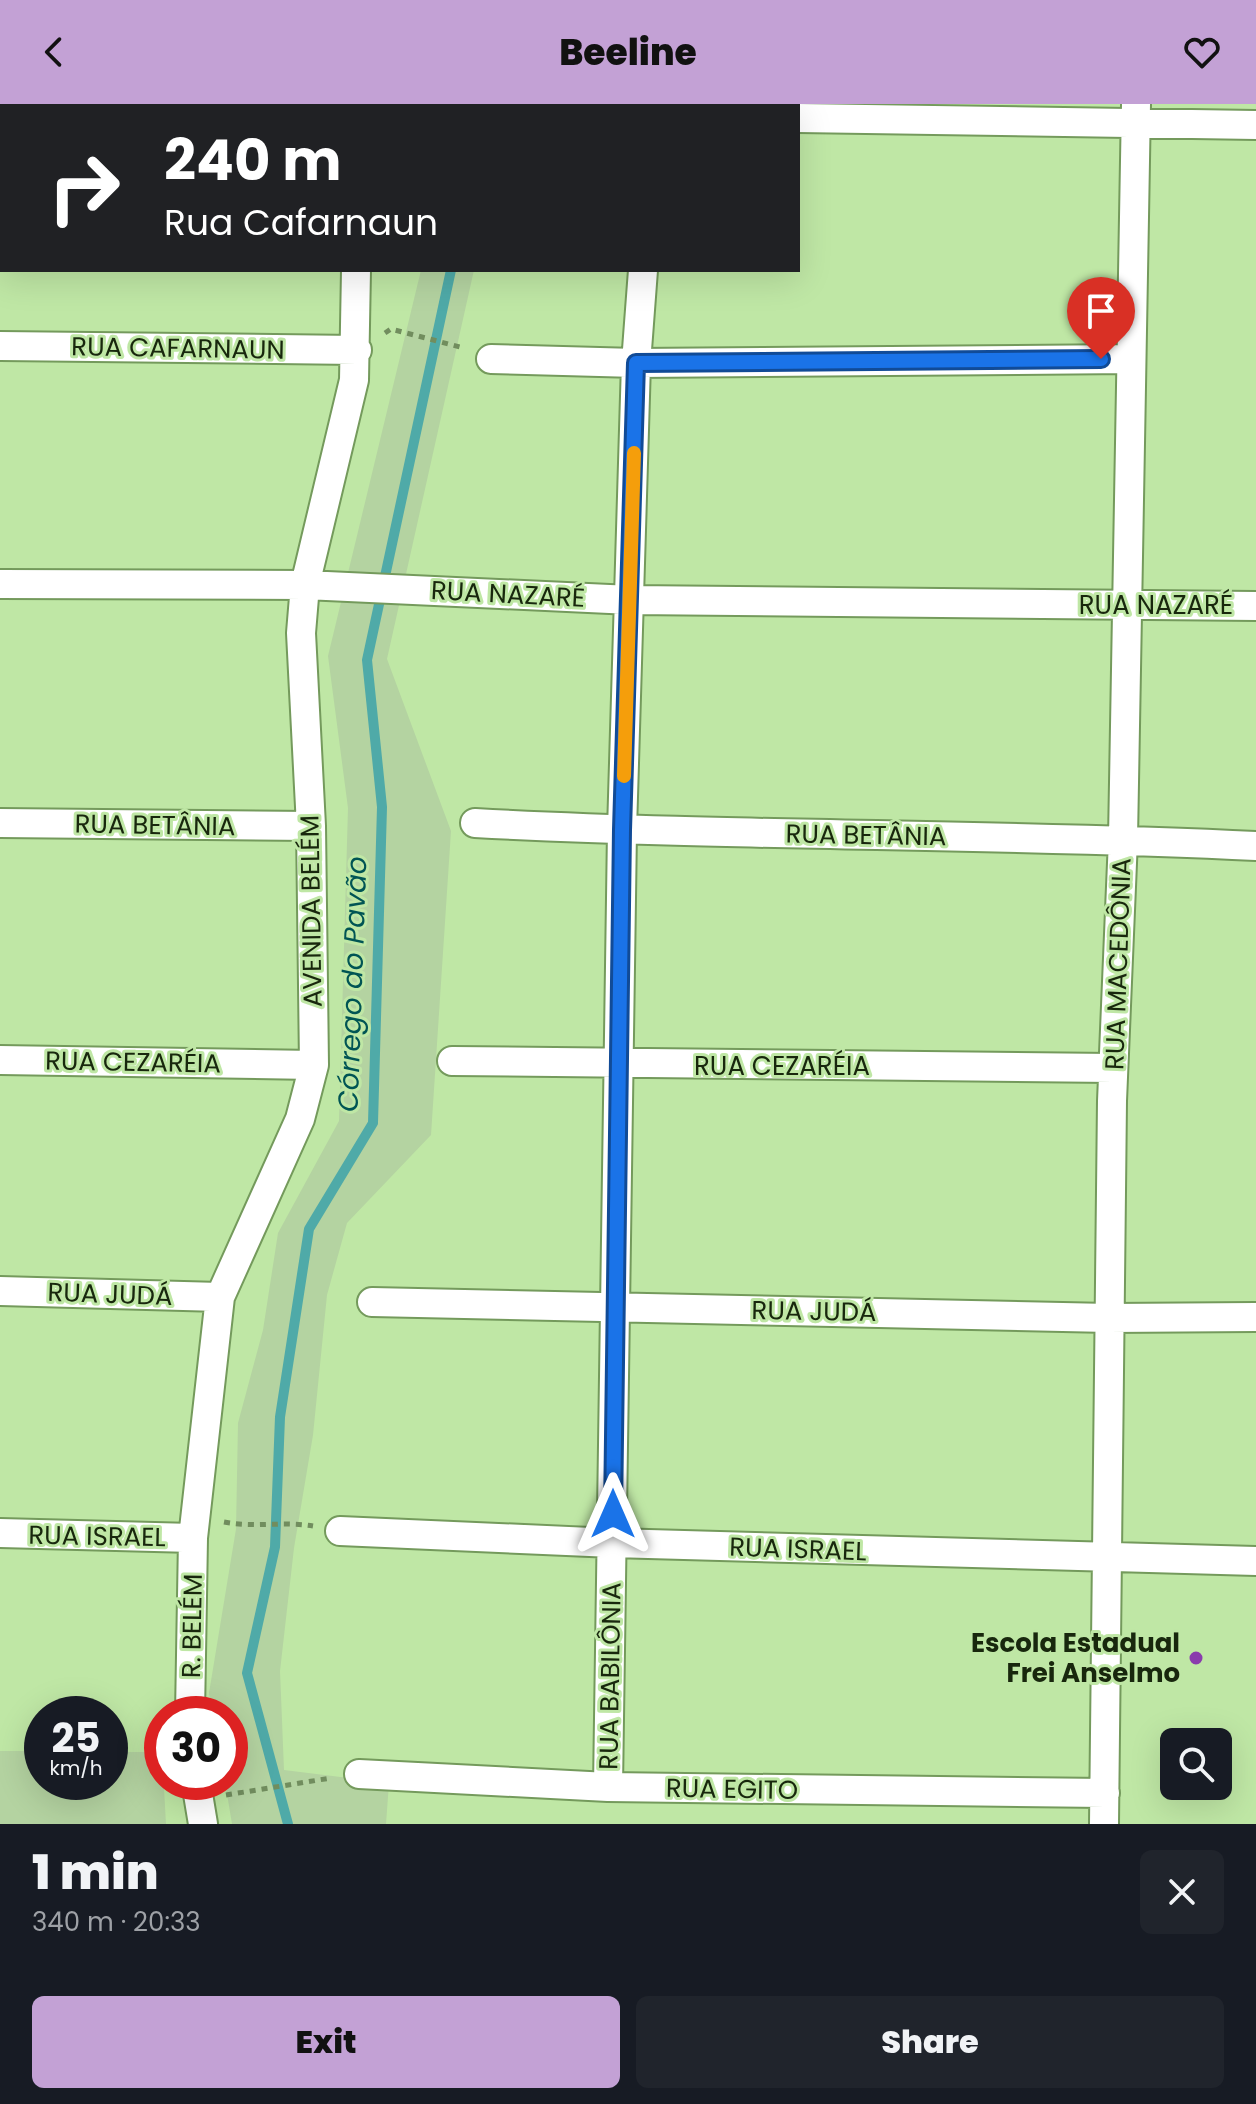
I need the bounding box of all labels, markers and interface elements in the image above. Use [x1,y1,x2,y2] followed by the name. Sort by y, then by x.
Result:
[559,27,697,78] text: Beeline
[32,30,76,74] icon: back
[1180,30,1224,74] icon: heart
[164,121,342,200] text: 240 m
[32,136,136,240] icon: right
[164,197,438,248] text: Rua Cafarnaun
[1067,277,1135,359] pin
[1079,289,1123,333] icon: arrive
[71,328,285,368] street label: RUA CAFARNAUN
[430,572,586,616] street label: RUA NAZARÉ
[1079,587,1233,623] street label: RUA NAZARÉ
[74,806,236,844] street label: RUA BETÂNIA
[291,815,331,1007] street label: AVENIDA BELÉM
[785,816,947,854] street label: RUA BETÂNIA
[329,855,376,1113] water label: Córrego do Pavão
[1096,857,1140,1071] street label: RUA MACEDÔNIA
[45,1042,221,1082] street label: RUA CEZARÉIA
[694,1048,870,1084] street label: RUA CEZARÉIA
[47,1274,173,1314] street label: RUA JUDÁ
[751,1292,877,1330] street label: RUA JUDÁ
[571,1472,655,1556] position arrow
[28,1517,166,1555] street label: RUA ISRAEL
[729,1529,867,1569] street label: RUA ISRAEL
[173,1573,211,1679] street label: R. BELÉM
[590,1582,630,1770] street label: RUA BABILÔNIA
[971,1625,1180,1691] place label: Escola Estadual Frei Anselmo
[1187,1649,1205,1667] marker: Escola Estadual Frei Anselmo
[144,1696,248,1800] speed limit sign: 30
[52,1710,100,1766] text: 25
[1160,1728,1232,1800] map controls
[1160,1728,1232,1800] button: search
[49,1754,103,1782] text: km/h
[666,1770,798,1808] street label: RUA EGITO
[32,1839,159,1906] text: 1 min
[1140,1850,1224,1934] button: close
[32,1904,201,1940] text: 340 m · 20:33
[32,1996,620,2088] button: Exit
[636,1996,1224,2088] button: Share

